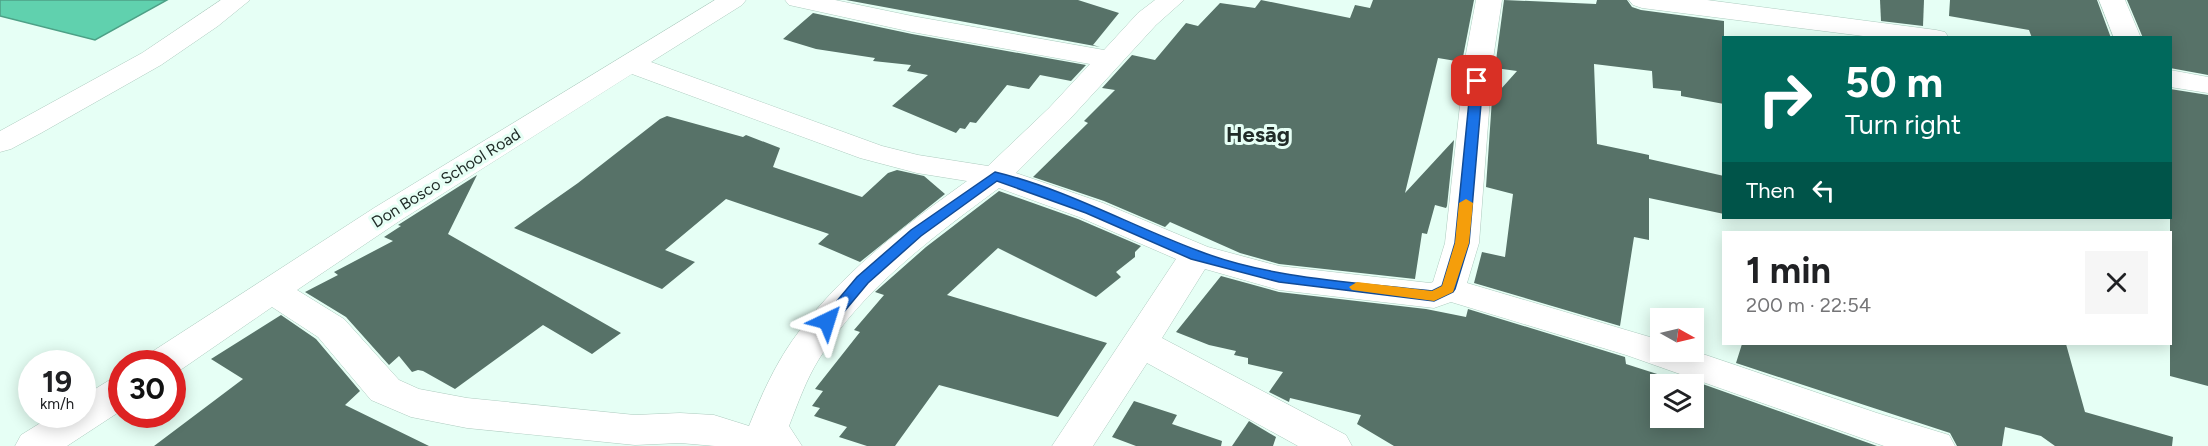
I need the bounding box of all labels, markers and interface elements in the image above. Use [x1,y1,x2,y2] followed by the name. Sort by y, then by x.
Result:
[1451,55,1502,106] pin
[1845,57,1943,108] text: 50 m
[1746,60,1824,138] icon: right
[1460,64,1493,97] icon: arrive
[1845,108,1961,141] text: Turn right
[1226,121,1290,148] district label: Hesāg
[368,124,524,232] street label: Don Bosco School Road
[1807,174,1840,207] icon: left
[1746,177,1795,204] text: Then
[1746,249,1831,292] text: 1 min
[2085,251,2148,314] button: close
[795,289,859,353] position arrow
[1746,293,1871,317] text: 200 m · 22:54
[1650,308,1704,362] north arrow
[1650,308,1704,428] map controls
[108,350,186,428] speed limit sign: 30
[42,363,72,400] text: 19
[1650,374,1704,428] button: layers
[40,395,74,413] text: km/h

